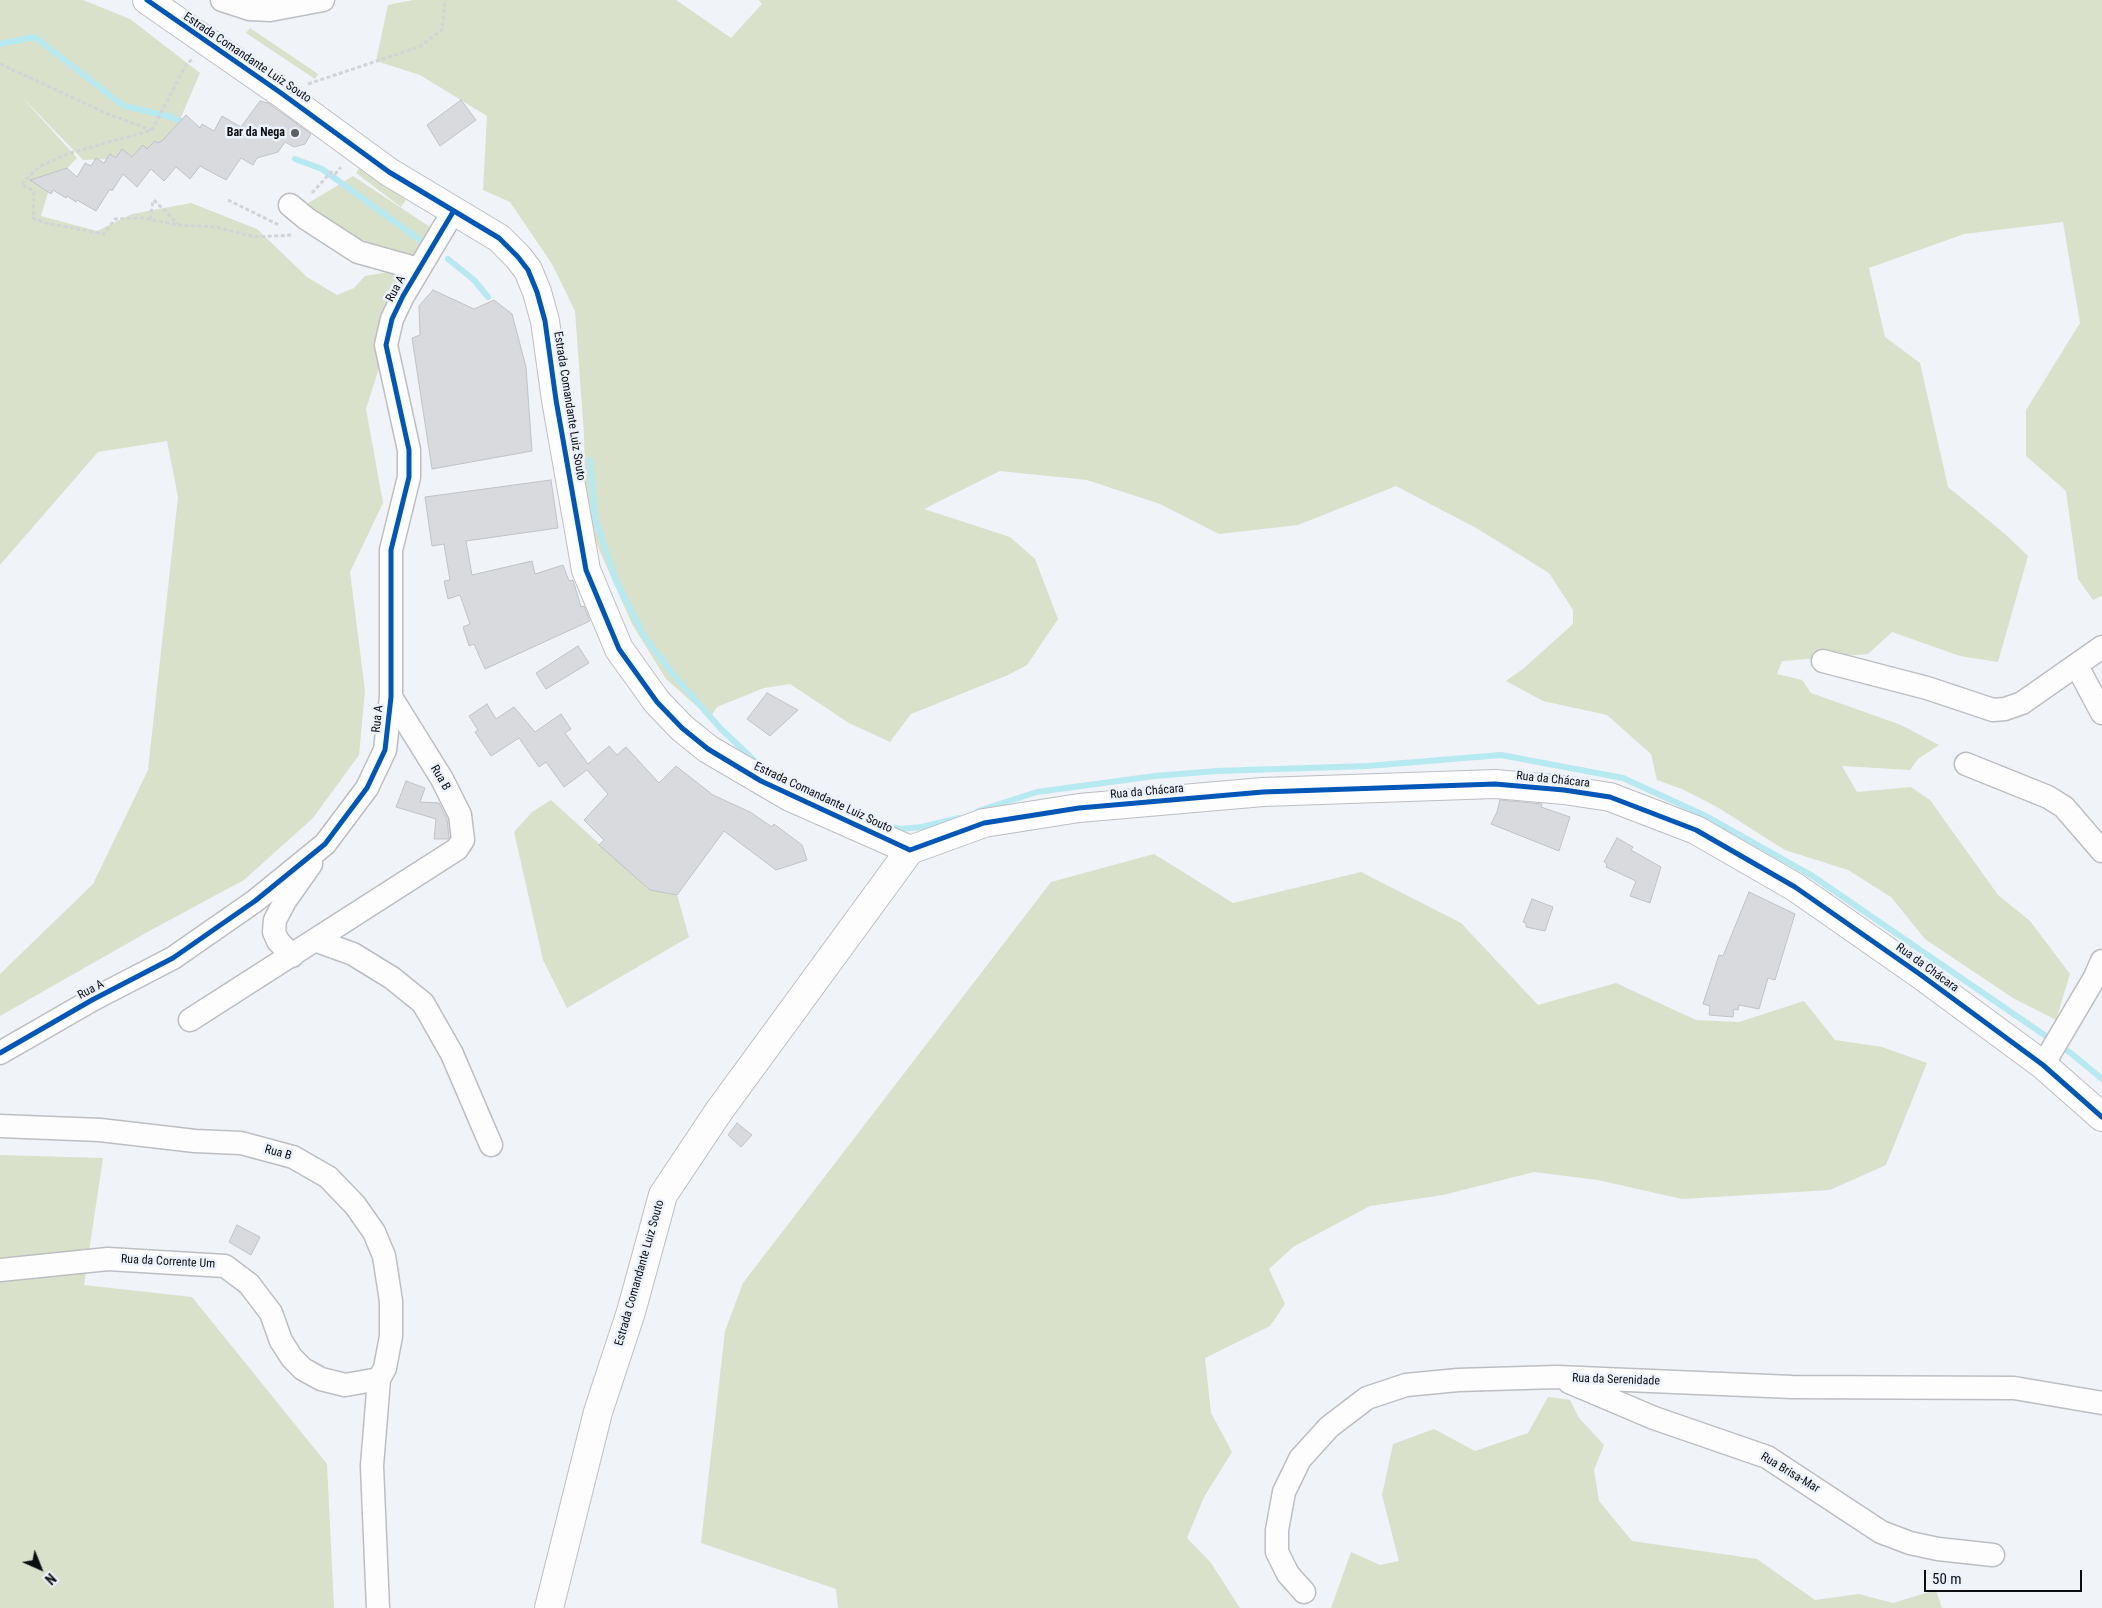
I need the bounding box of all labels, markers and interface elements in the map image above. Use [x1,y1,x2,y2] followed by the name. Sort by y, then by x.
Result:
[180,10,314,106] street label: Estrada Comandante Luiz Souto
[227,126,285,140] place label: Bar da Nega
[289,127,301,139] marker: Bar da Nega
[383,273,409,305] street label: Rua A
[550,330,588,482] street label: Estrada Comandante Luiz Souto
[369,705,387,733] street label: Rua A
[752,760,894,836] street label: Estrada Comandante Luiz Souto
[427,763,453,793] street label: Rua B
[1515,769,1591,791] street label: Rua da Chácara
[1110,782,1184,802] street label: Rua da Chácara
[1893,940,1961,996] street label: Rua da Chácara
[75,977,107,1003] street label: Rua A
[263,1142,293,1164] street label: Rua B
[612,1198,668,1348] street label: Estrada Comandante Luiz Souto
[121,1252,215,1272] street label: Rua da Corrente Um
[1572,1371,1660,1389] street label: Rua da Serenidade
[1758,1450,1822,1496] street label: Rua Brisa-Mar
[15,1543,65,1593] north arrow
[1927,1560,2084,1592] scale bar
[42,1570,59,1588] text: N
[1932,1570,1962,1588] text: 50 m

